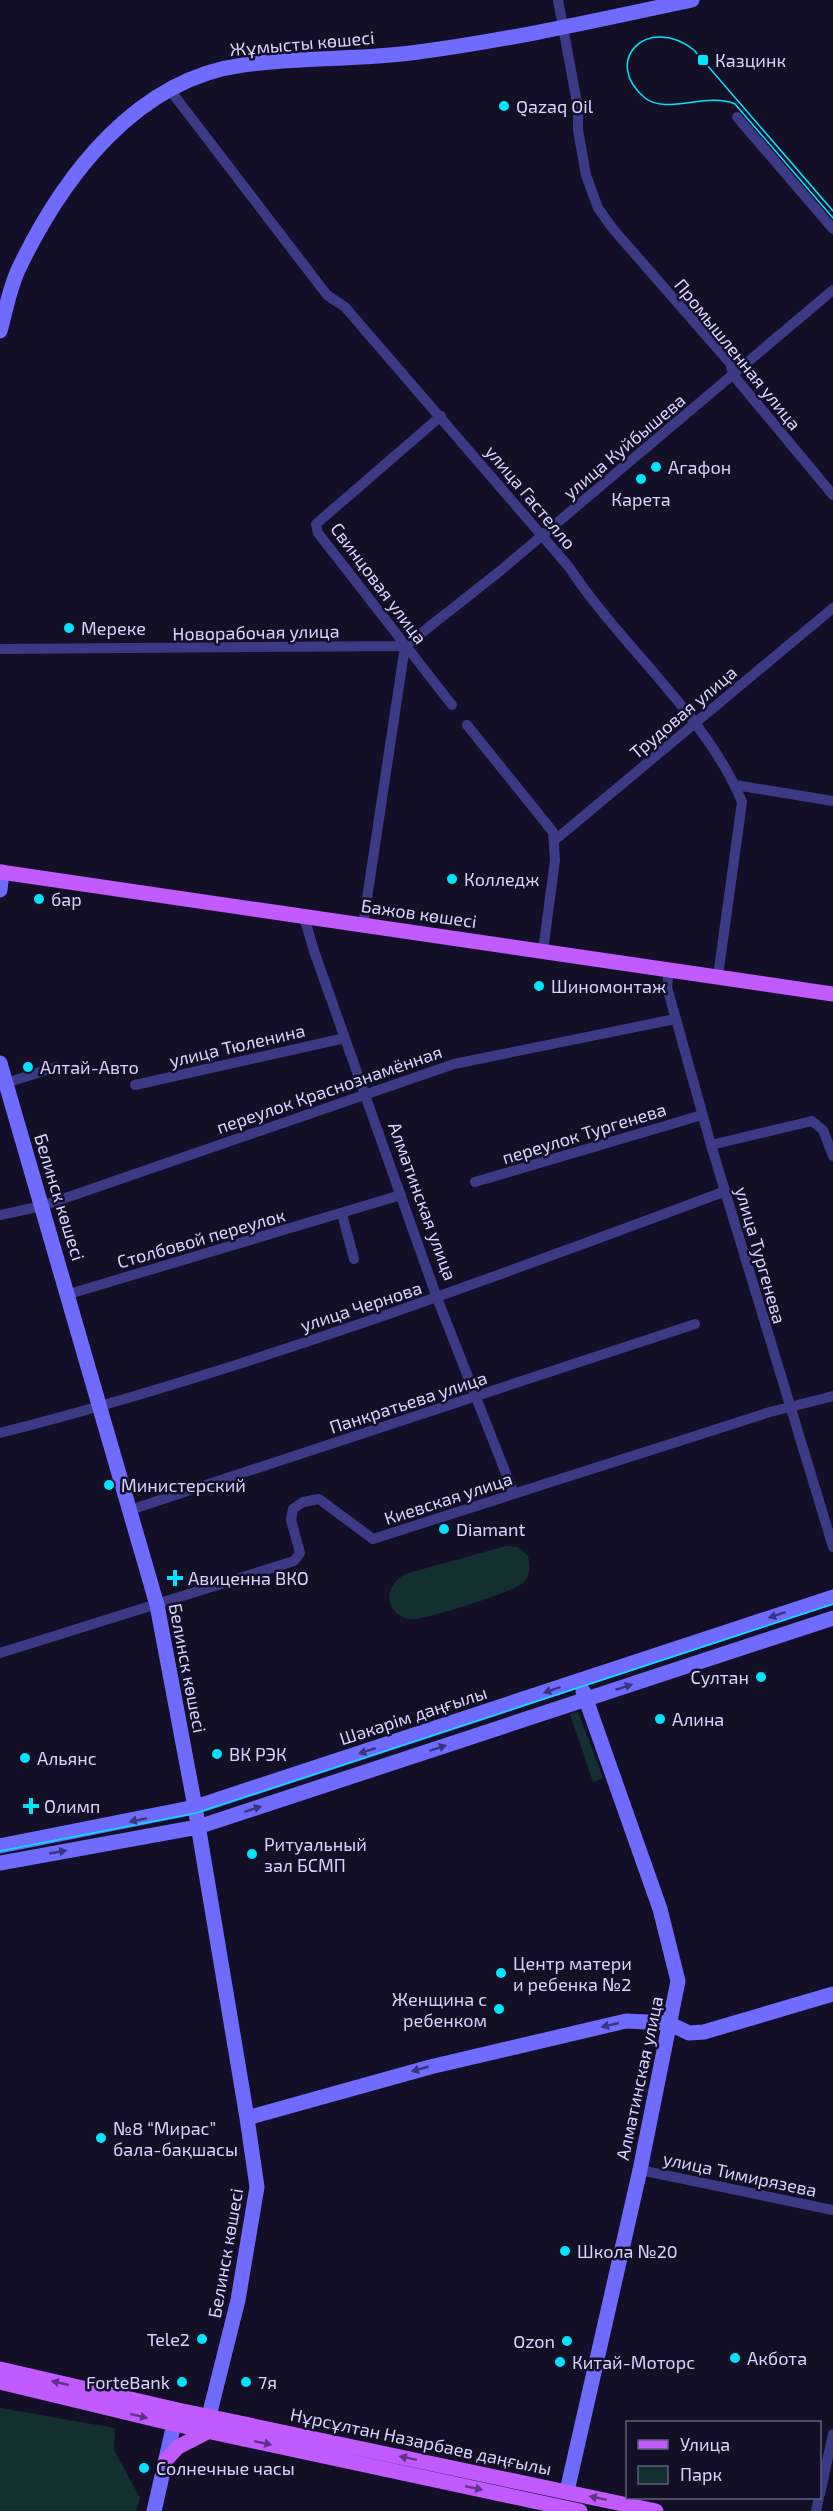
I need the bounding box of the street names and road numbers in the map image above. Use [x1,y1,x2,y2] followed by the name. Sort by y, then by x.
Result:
[229,26,375,60] street label: Жұмысты көшесі
[670,274,806,434] street label: Промышленная улица
[559,389,689,503] street label: улица Куйбышева
[481,440,581,554] street label: улица Гастелло
[326,518,432,648] street label: Свинцовая улица
[172,620,340,644] street label: Новорабочая улица
[625,661,741,763] street label: Трудовая улица
[360,894,478,932] street label: Бажов көшесі
[167,1019,307,1071] street label: улица Тюленина
[213,1040,445,1138] street label: переулок Краснознамённая
[499,1098,669,1168] street label: переулок Тургенева
[384,1119,462,1283] street label: Алматинская улица
[30,1131,90,1263] street label: Белинск көшесі
[731,1184,791,1326] street label: улица Тургенева
[114,1203,288,1273] street label: Столбовой переулок
[297,1276,425,1336] street label: улица Чернова
[326,1366,490,1438] street label: Панкратьева улица
[381,1467,515,1529] street label: Киевская улица
[165,1601,211,1735] street label: Белинск көшесі
[336,1681,490,1749] street label: Шәкәрім даңғылы
[611,1994,667,2162] street label: Алматинская улица
[661,2147,819,2201] street label: улица Тимирязева
[203,2186,247,2320] street label: Белинск көшесі
[288,2403,554,2479] street label: Нұрсұлтан Назарбаев даңғылы

